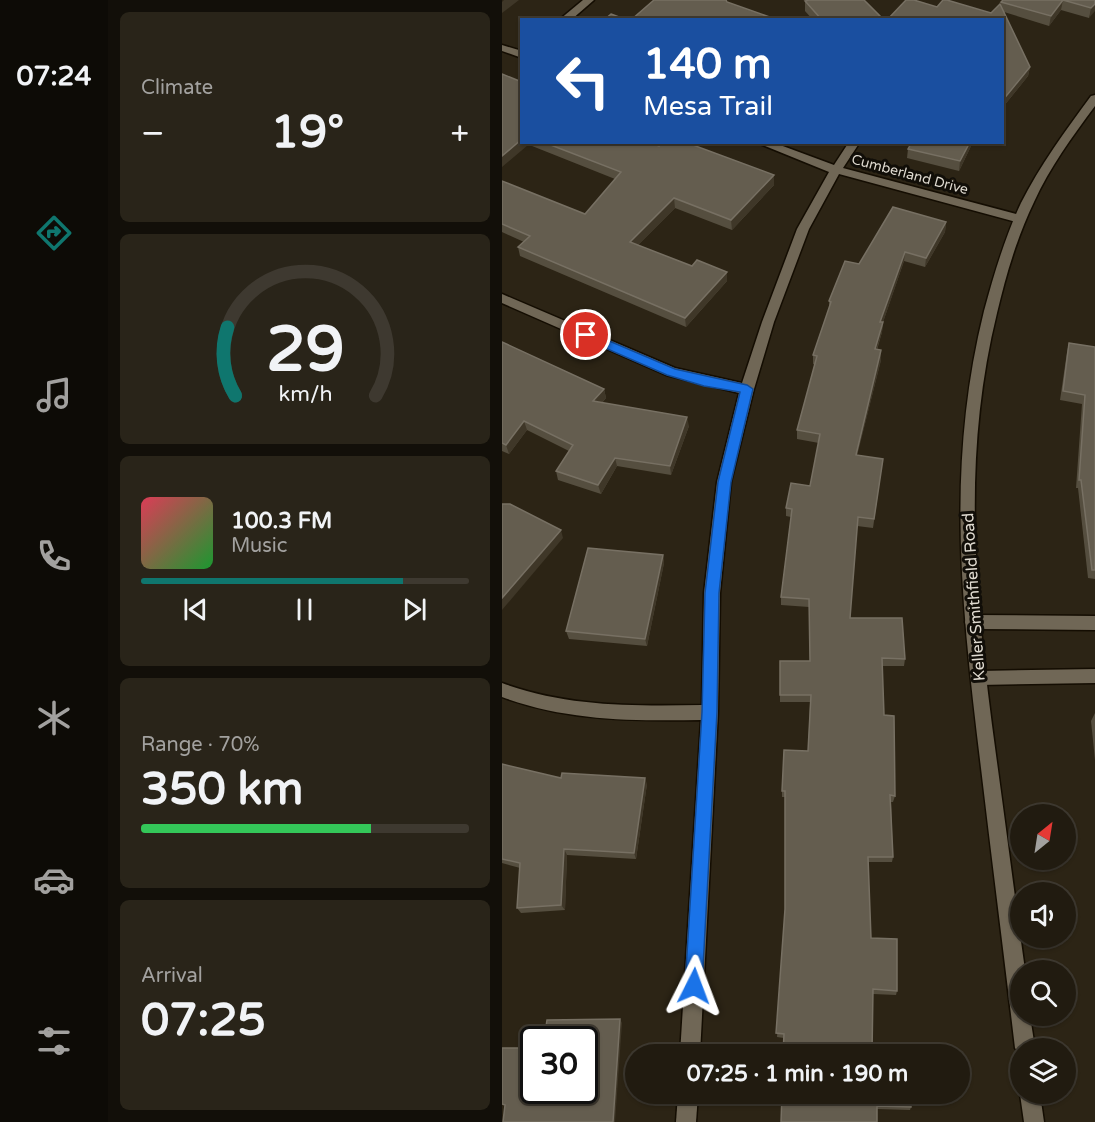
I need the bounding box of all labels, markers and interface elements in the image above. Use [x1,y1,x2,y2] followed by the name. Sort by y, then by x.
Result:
[643,39,772,90] text: 140 m
[544,42,622,120] icon: left
[17,60,91,93] text: 07:24
[141,76,213,100] text: Climate
[643,90,773,123] text: Mesa Trail
[271,106,344,160] text: 19°
[141,114,165,153] text: −
[450,114,469,153] text: +
[850,151,970,198] street label: Cumberland Drive
[33,212,75,254] icon: directions
[560,309,611,360] pin
[266,313,344,388] text: 29
[569,318,602,351] icon: arrive
[33,374,75,416] icon: music
[278,381,332,407] text: km/h
[231,508,332,534] text: 100.3 FM
[958,512,990,682] street label: Keller Smithfield Road
[231,534,287,558] text: Music
[33,535,75,577] icon: phone
[179,593,212,626] icon: previous
[288,593,321,626] icon: pause
[398,593,431,626] icon: next
[33,697,75,739] icon: climate
[141,733,260,757] text: Range · 70%
[141,763,303,817] text: 350 km
[1010,804,1076,870] north arrow
[1010,804,1076,1104] map controls
[33,859,75,901] icon: car
[1010,882,1076,948] button: sound
[662,954,726,1018] position arrow
[1010,960,1076,1026] button: search
[141,964,203,988] text: Arrival
[141,994,266,1048] text: 07:25
[33,1020,75,1062] icon: filters
[520,1026,598,1104] speed limit sign: 30
[1010,1038,1076,1104] button: layers
[687,1061,908,1087] text: 07:25 · 1 min · 190 m

